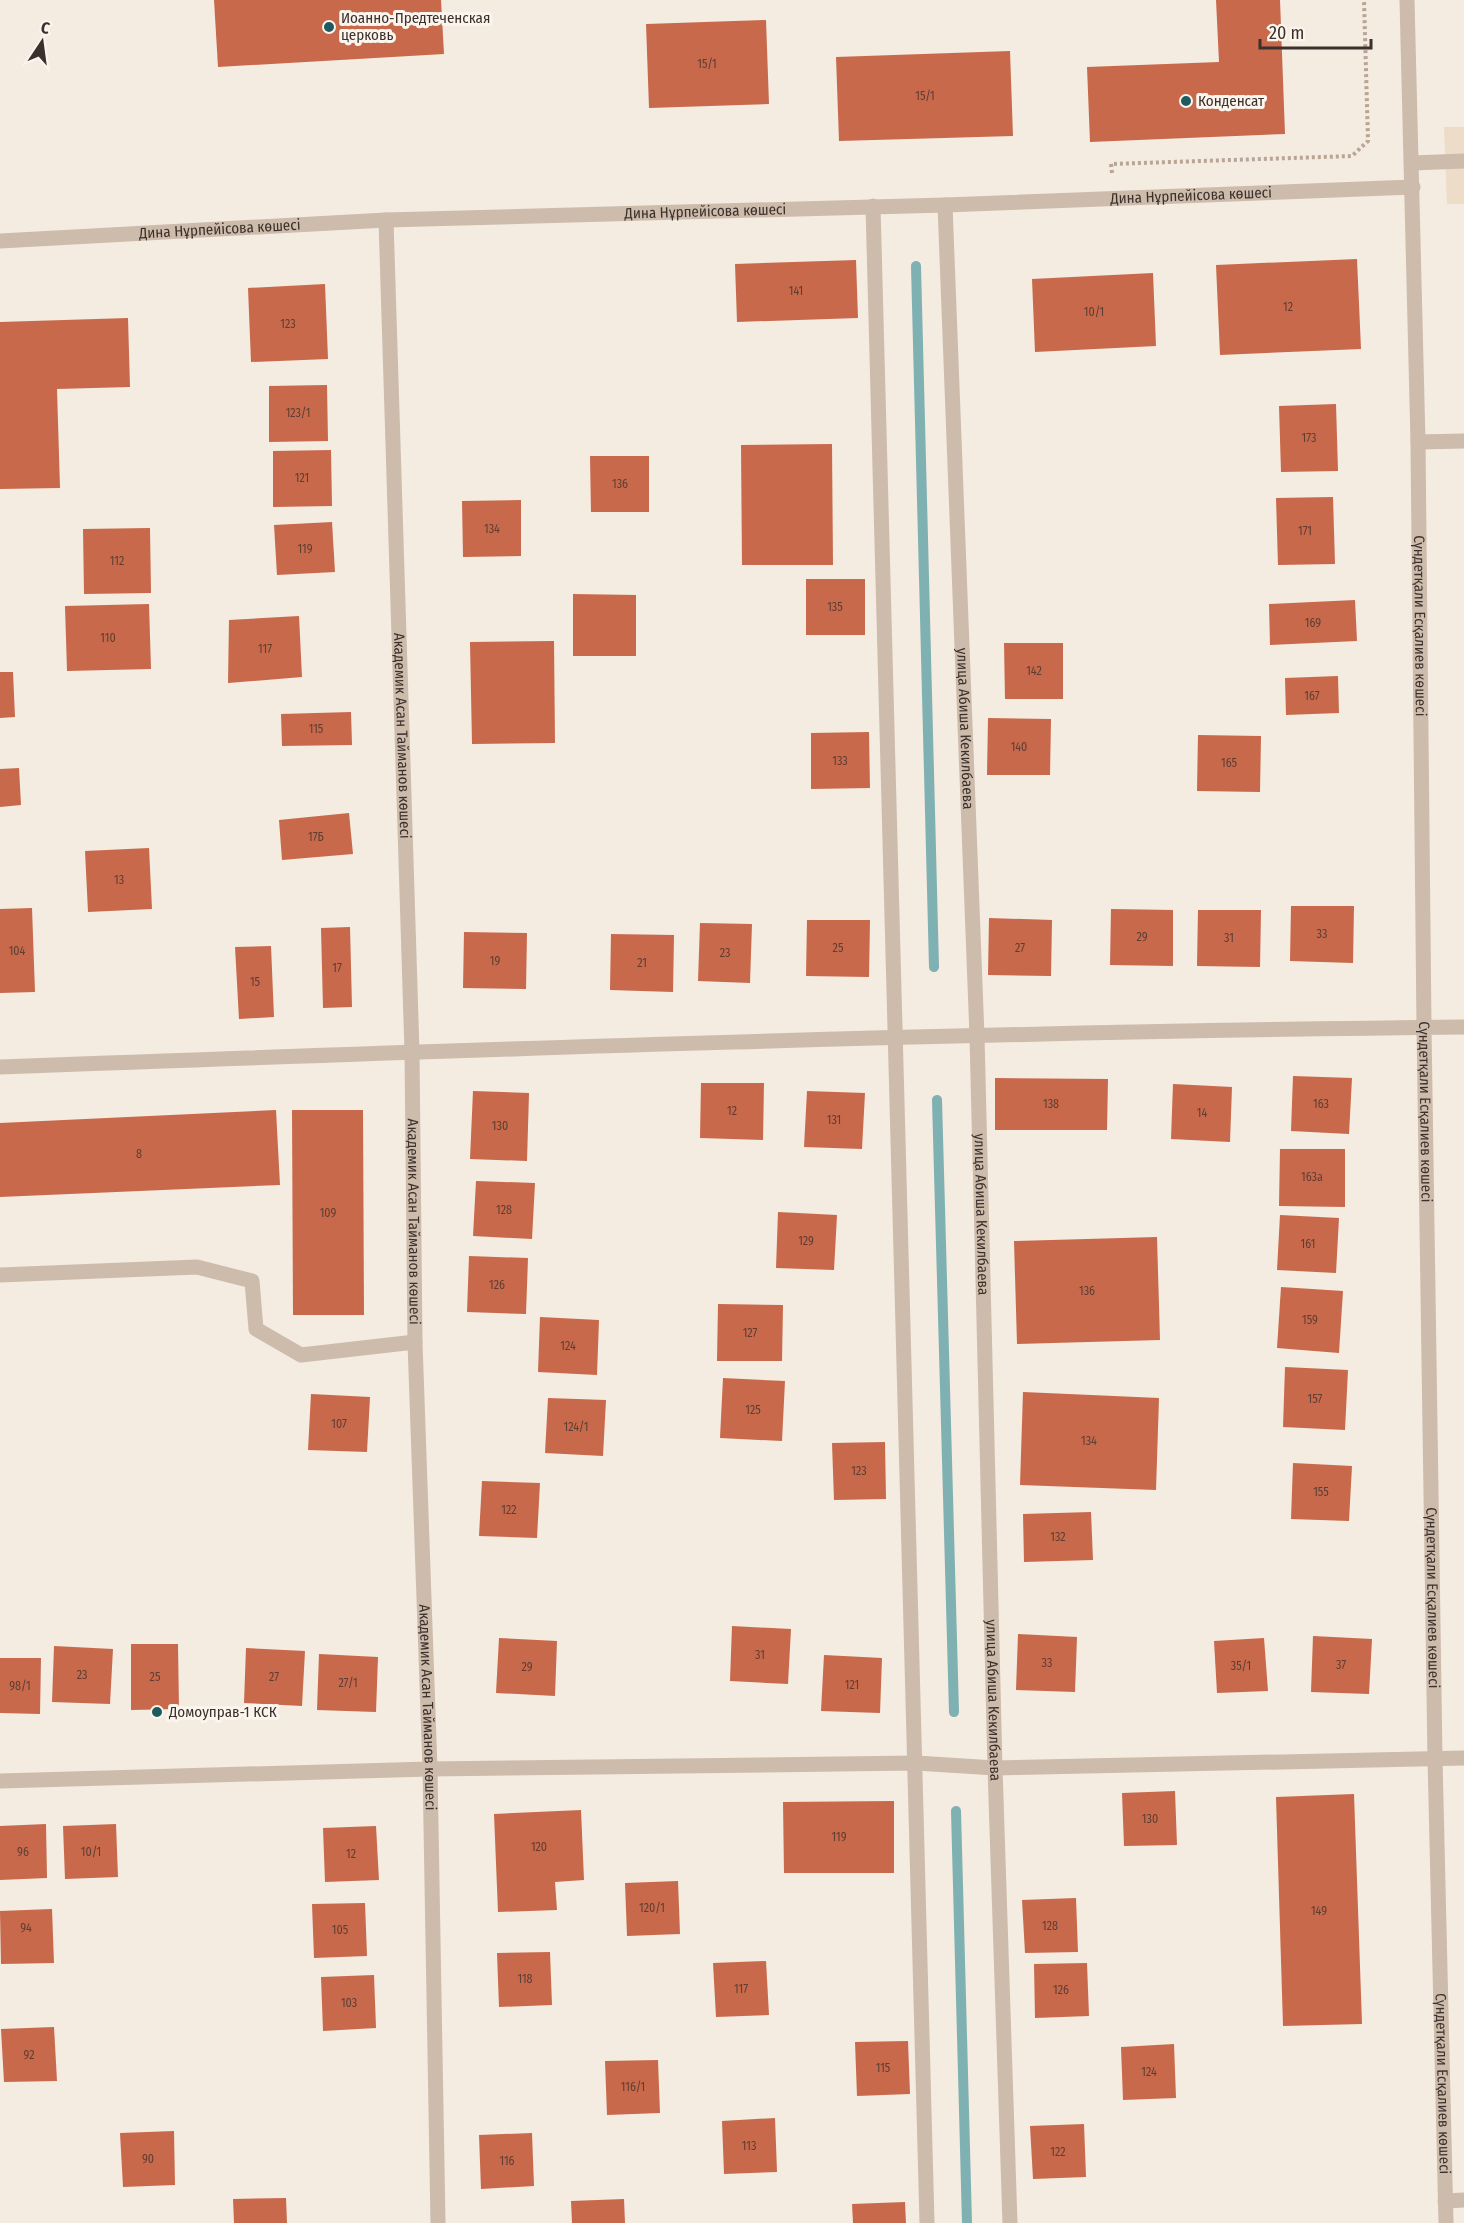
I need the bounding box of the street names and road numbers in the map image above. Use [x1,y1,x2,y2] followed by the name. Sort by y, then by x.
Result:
[1109,183,1272,208] street label: Дина Нұрпейісова көшесі
[623,200,786,223] street label: Дина Нұрпейісова көшесі
[137,216,301,242] street label: Дина Нұрпейісова көшесі
[1410,535,1430,717] street label: Сүндетқали Есқалиев көшесі
[390,632,414,839] street label: Академик Асан Тайманов көшесі
[953,647,977,810] street label: улица Абиша Кекилбаева
[1415,1021,1436,1203] street label: Сүндетқали Есқалиев көшесі
[404,1118,424,1325] street label: Академик Асан Тайманов көшесі
[970,1133,992,1295] street label: улица Абиша Кекилбаева
[1422,1507,1443,1688] street label: Сүндетқали Есқалиев көшесі
[415,1604,440,1811] street label: Академик Асан Тайманов көшесі
[982,1619,1004,1781] street label: улица Абиша Кекилбаева
[1432,1993,1454,2174] street label: Сүндетқали Есқалиев көшесі

